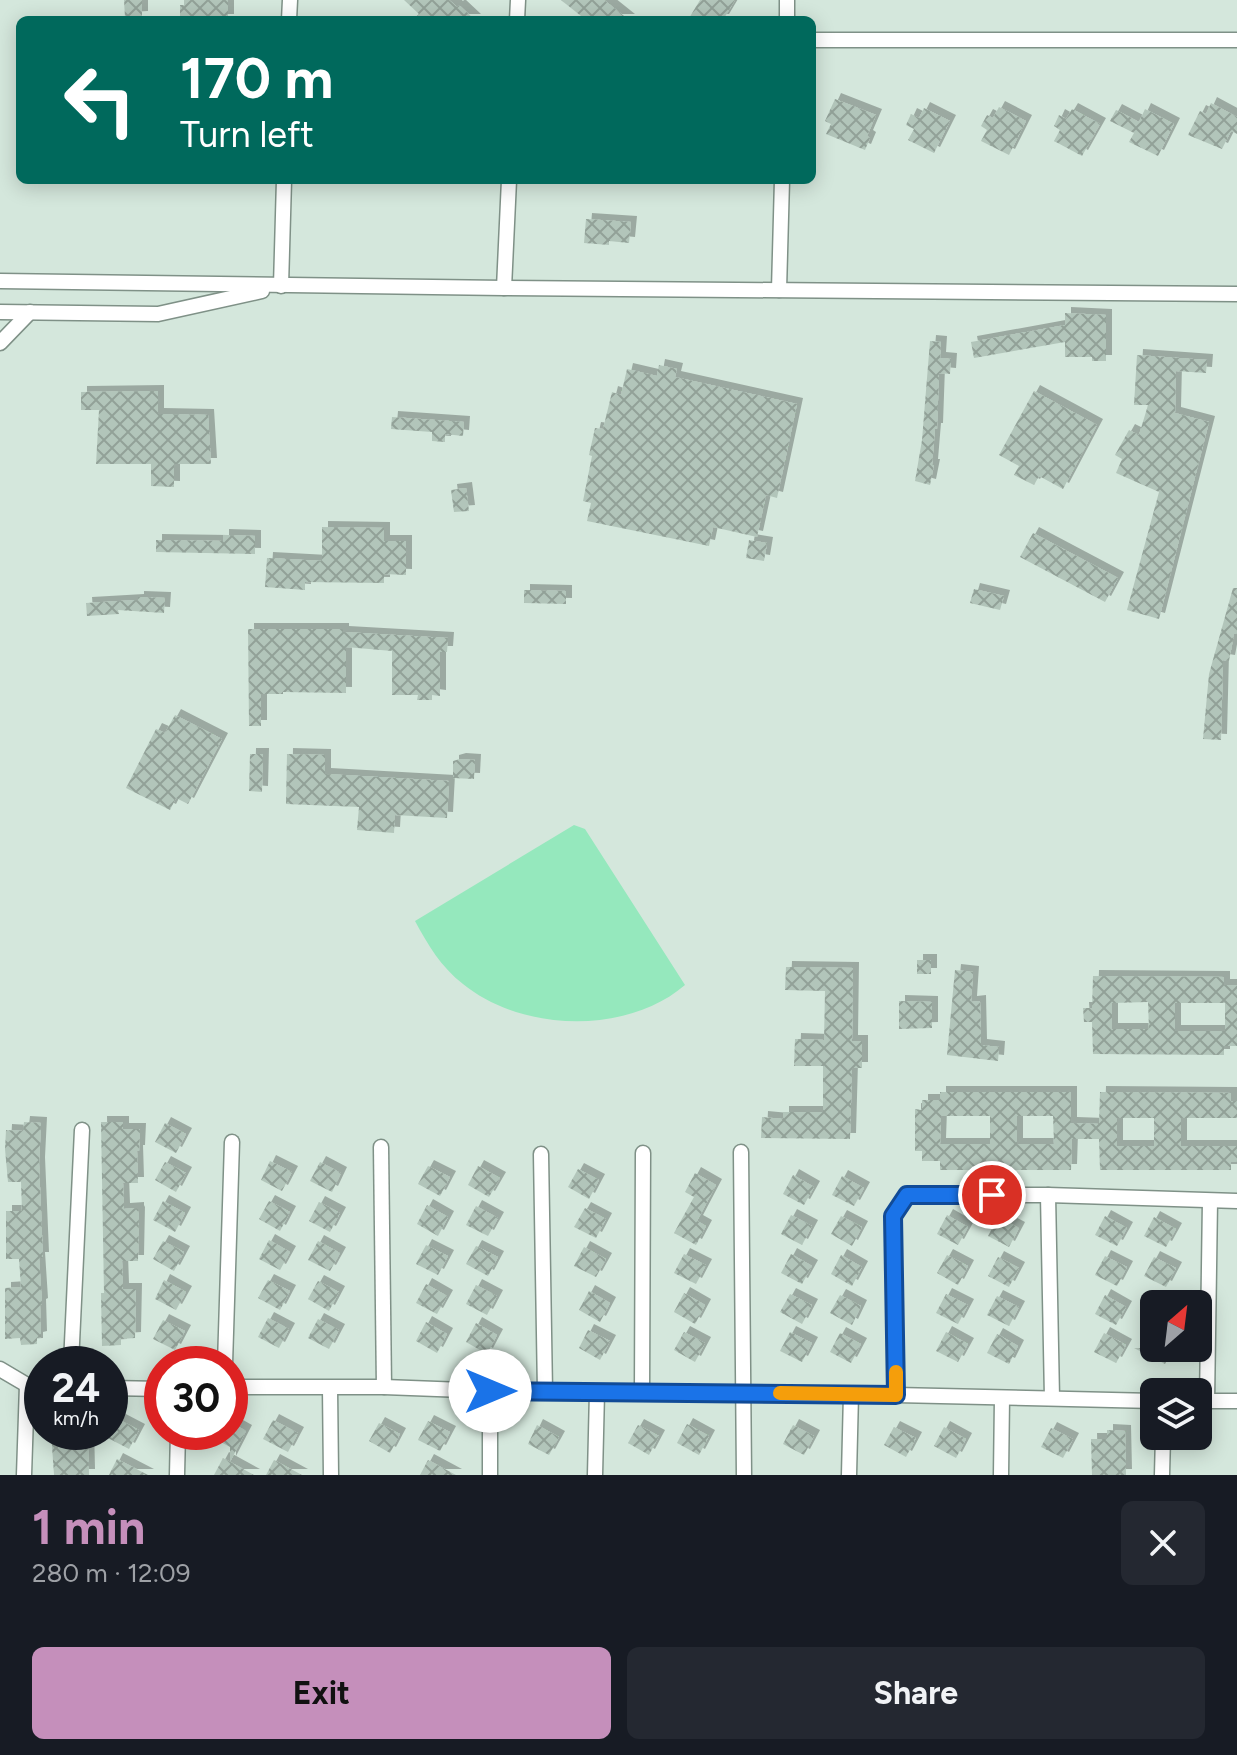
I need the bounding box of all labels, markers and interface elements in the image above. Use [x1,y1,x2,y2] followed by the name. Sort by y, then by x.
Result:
[180,45,333,112] text: 170 m
[48,48,152,152] icon: left
[180,113,314,156] text: Turn left
[958,1161,1026,1229] pin
[970,1173,1014,1217] icon: arrive
[1140,1290,1212,1362] north arrow
[1140,1290,1212,1450] map controls
[144,1346,248,1450] speed limit sign: 30
[448,1349,532,1433] position arrow
[52,1364,100,1412] text: 24
[1140,1378,1212,1450] button: layers
[53,1406,99,1430] text: km/h
[32,1498,145,1556] text: 1 min
[1121,1501,1205,1585] button: close
[32,1557,190,1589] text: 280 m · 12:09
[32,1647,611,1739] button: Exit
[627,1647,1205,1739] button: Share

